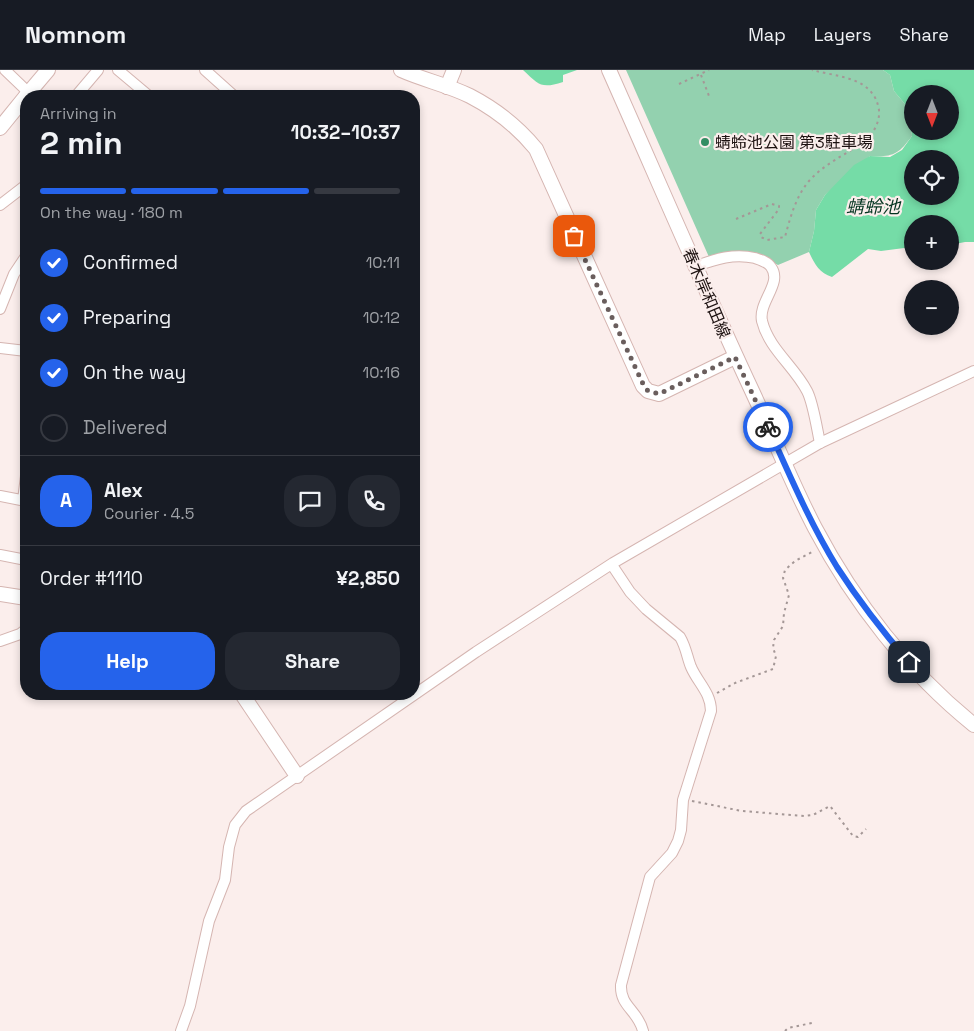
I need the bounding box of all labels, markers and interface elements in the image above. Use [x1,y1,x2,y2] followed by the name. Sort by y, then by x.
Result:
[25,19,126,50] text: Nomnom
[748,23,786,46] text: Map
[814,23,871,46] text: Layers
[899,23,949,46] text: Share
[904,85,959,140] north arrow
[904,85,959,335] map controls
[40,103,117,124] text: Arriving in
[291,120,400,145] text: 10:32–10:37
[40,123,123,163] text: 2 min
[715,132,873,153] place label: 蜻蛉池公園 第3駐車場
[699,136,711,148] marker: 蜻蛉池公園 第3駐車場
[904,150,959,205] button: locate
[846,195,902,218] water label: 蜻蛉池
[40,202,183,223] text: On the way · 180 m
[553,215,595,257] pin
[904,215,959,270] button: +
[560,222,588,250] icon: bag
[678,245,735,341] street label: 春木岸和田線
[40,249,68,277] icon: check
[83,250,178,275] text: Confirmed
[366,252,400,273] text: 10:11
[904,280,959,335] button: −
[40,304,68,332] icon: check
[83,305,171,330] text: Preparing
[363,307,400,328] text: 10:12
[40,359,68,387] icon: check
[83,360,186,385] text: On the way
[363,362,400,383] text: 10:16
[743,402,793,452] courier
[754,413,782,441] icon: bike
[83,415,168,440] text: Delivered
[284,475,336,527] button: chat
[348,475,400,527] button: phone
[104,478,143,503] text: Alex
[60,488,72,513] text: A
[104,503,194,524] text: Courier · 4.5
[40,566,143,591] text: Order #1110
[336,566,400,591] text: ¥2,850
[40,632,215,690] button: Help
[225,632,400,690] button: Share
[888,641,930,683] pin
[895,648,923,676] icon: home

